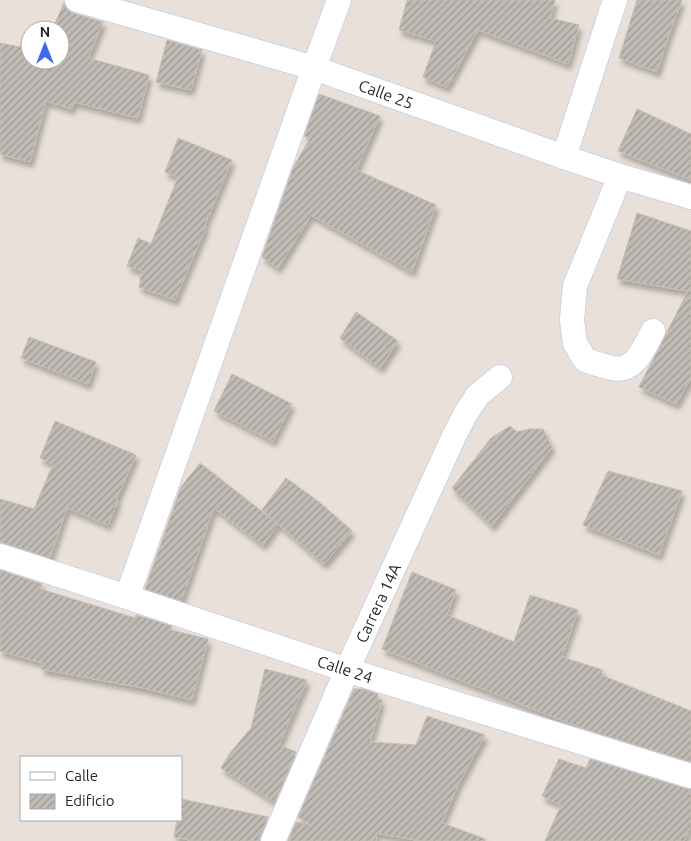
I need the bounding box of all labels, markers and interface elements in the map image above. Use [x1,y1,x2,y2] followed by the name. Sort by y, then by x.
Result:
[20,20,70,70] north arrow
[40,24,50,40] text: N
[356,76,416,112] street label: Calle 25
[352,560,404,645] street label: Carrera 14A
[315,652,375,686] street label: Calle 24
[20,756,182,821] legend
[65,767,98,784] text: Calle
[65,792,114,809] text: Edificio

